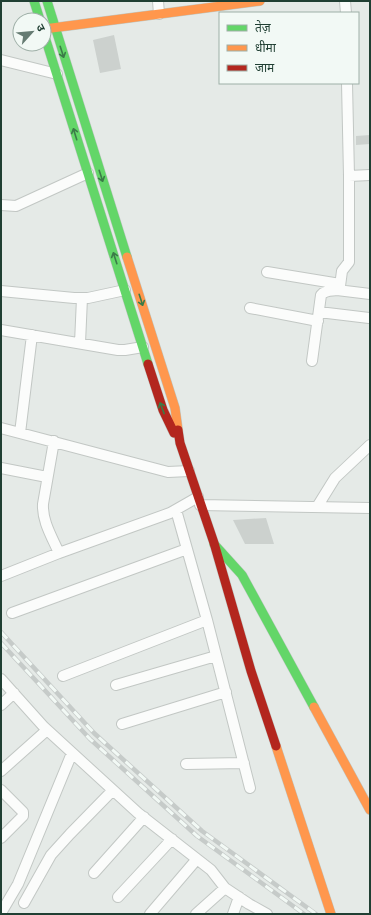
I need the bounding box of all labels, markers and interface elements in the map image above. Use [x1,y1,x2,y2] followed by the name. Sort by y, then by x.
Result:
[12,12,52,52] north arrow
[219,12,359,84] legend
[255,20,272,36] text: तेज़
[32,21,49,34] text: उ
[255,40,277,56] text: धीमा
[59,45,66,58] one-way arrow
[255,60,275,76] text: जाम
[71,127,78,140] one-way arrow
[98,169,106,181] one-way arrow
[110,252,118,264] one-way arrow
[138,293,145,306] one-way arrow
[158,403,166,415] one-way arrow

